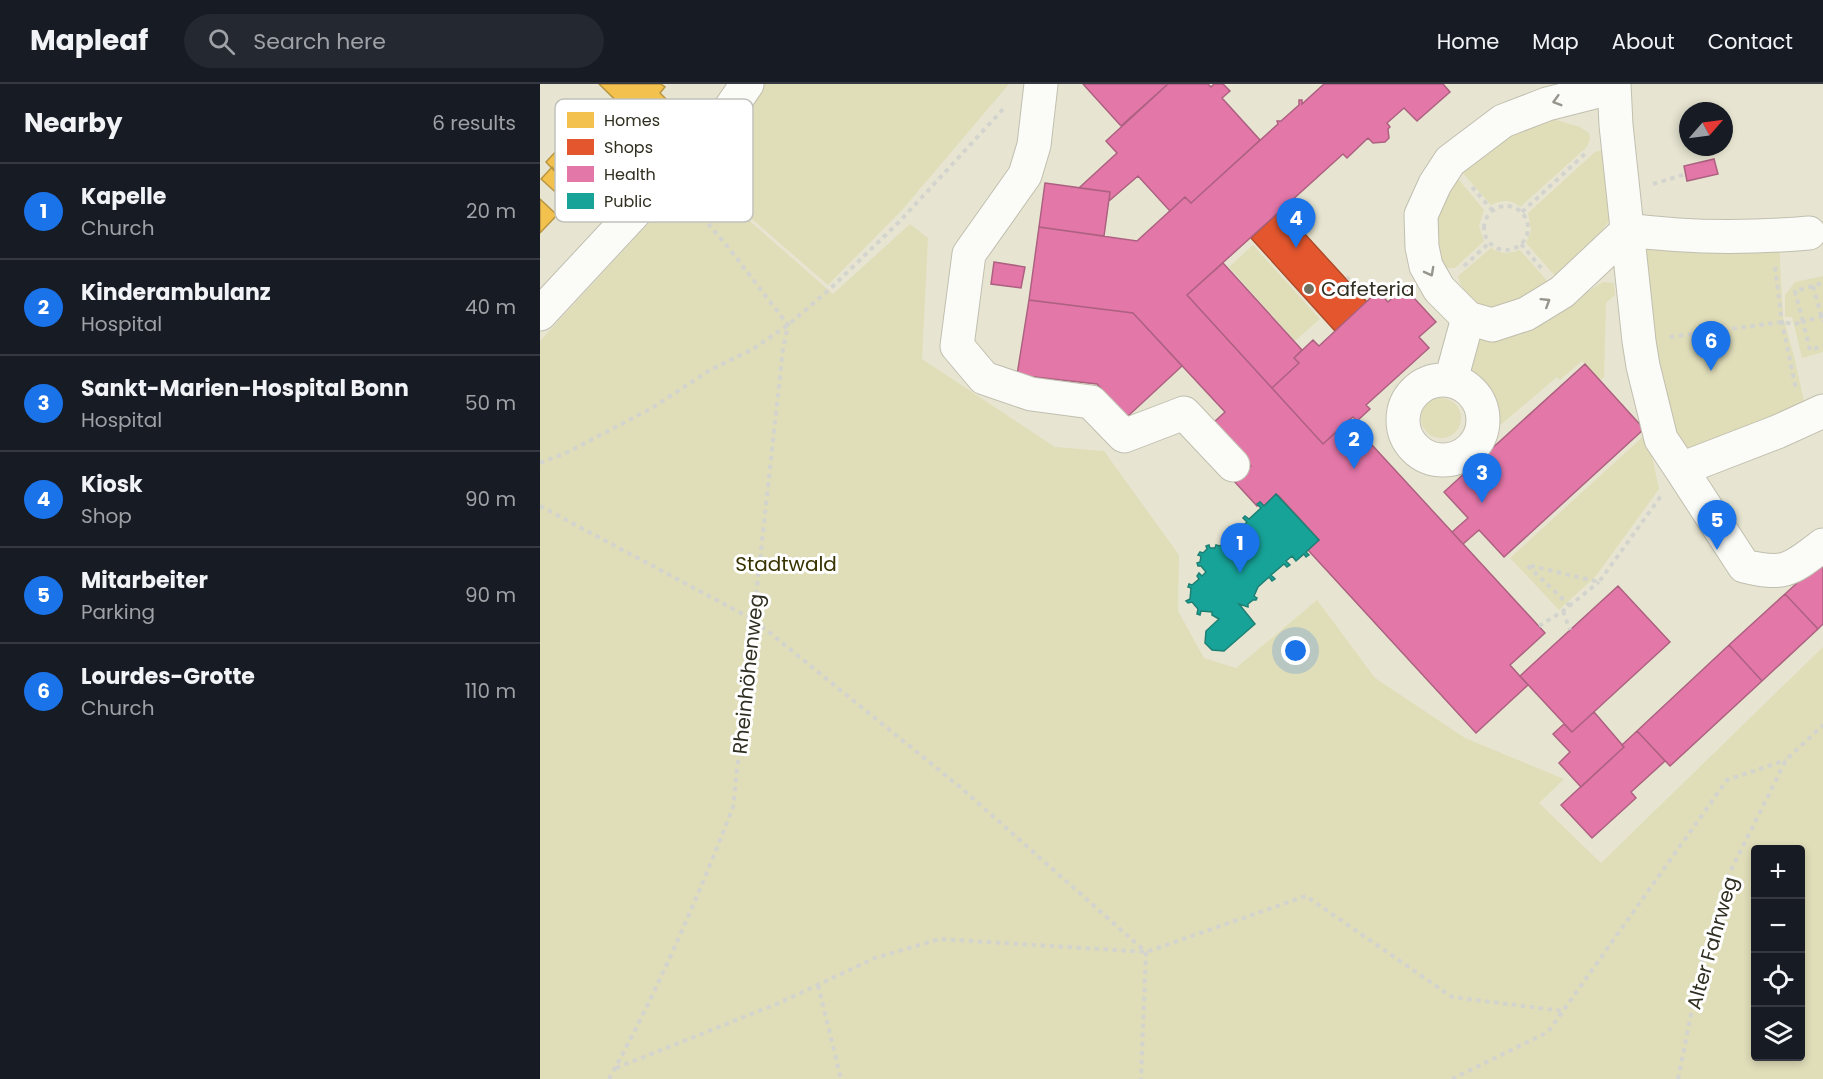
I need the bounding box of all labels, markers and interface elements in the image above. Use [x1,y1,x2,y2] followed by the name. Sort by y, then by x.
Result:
[184,14,604,68] search box
[30,21,148,60] text: Mapleaf
[205,25,238,58] icon: search
[253,26,386,57] text: Search here
[1437,27,1499,56] text: Home
[1532,27,1579,56] text: Map
[1612,27,1675,56] text: About
[1708,27,1793,56] text: Contact
[1552,94,1563,106] one-way arrow
[555,99,753,222] legend
[1679,102,1733,156] north arrow
[24,105,122,141] text: Nearby
[432,109,516,137] text: 6 results
[604,109,660,132] text: Homes
[604,136,653,159] text: Shops
[604,163,656,186] text: Health
[81,181,166,212] text: Kapelle
[604,190,652,213] text: Public
[40,197,47,225] text: 1
[466,197,516,225] text: 20 m
[1276,198,1316,248] pin: 4
[81,214,154,242] text: Church
[1423,266,1434,276] one-way arrow
[1321,275,1415,303] place label: Cafeteria
[81,277,271,308] text: Kinderambulanz
[1302,282,1316,296] marker: Cafeteria
[38,293,49,321] text: 2
[465,293,516,321] text: 40 m
[1540,298,1550,310] one-way arrow
[81,310,162,338] text: Hospital
[1692,322,1730,371] pin: 6
[81,373,409,404] text: Sankt-Marien-Hospital Bonn
[37,389,50,417] text: 3
[465,389,516,417] text: 50 m
[81,406,162,434] text: Hospital
[1334,420,1374,469] pin: 2
[1462,454,1502,503] pin: 3
[81,469,143,500] text: Kiosk
[37,485,50,513] text: 4
[465,485,516,513] text: 90 m
[1698,500,1736,550] pin: 5
[81,502,132,530] text: Shop
[1220,524,1260,573] pin: 1
[735,550,837,578] park label: Stadtwald
[81,565,208,596] text: Mitarbeiter
[37,581,50,609] text: 5
[465,581,516,609] text: 90 m
[726,592,770,756] street label: Rheinhöhenweg
[81,598,155,626] text: Parking
[1281,636,1310,665] your location
[81,661,255,692] text: Lourdes-Grotte
[37,677,50,705] text: 6
[465,677,516,705] text: 110 m
[81,694,154,722] text: Church
[1751,845,1805,1061] map controls
[1751,845,1805,899] button: +
[1680,873,1744,1013] street label: Alter Fahrweg
[1751,899,1805,953] button: −
[1751,953,1805,1007] button: locate
[1751,1007,1805,1061] button: layers

